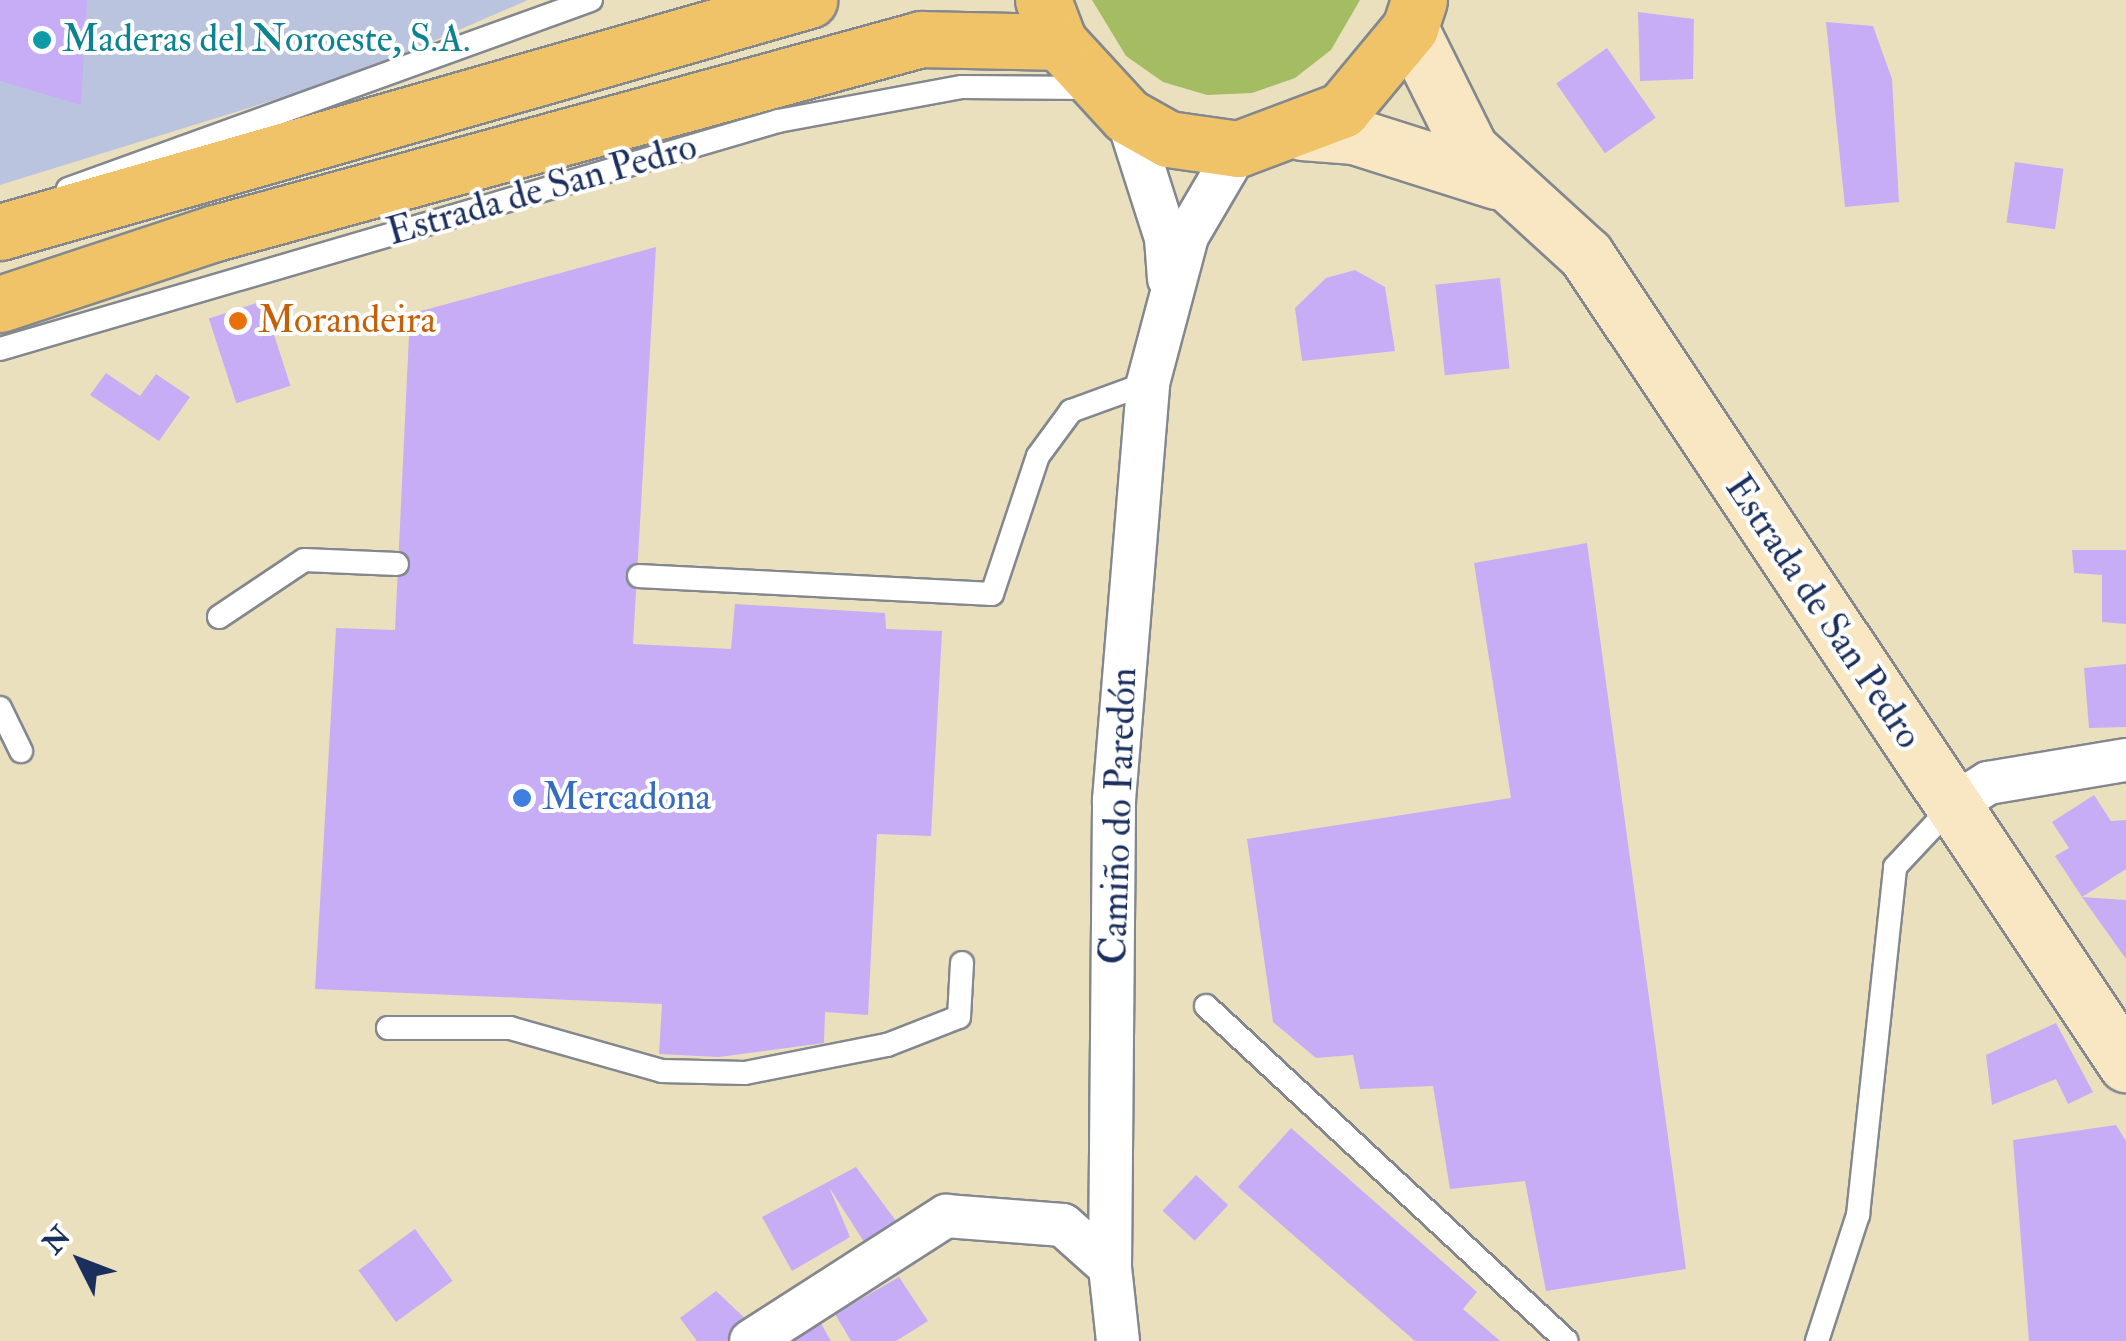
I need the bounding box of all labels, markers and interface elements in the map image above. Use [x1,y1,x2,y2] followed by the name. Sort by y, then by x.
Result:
[62,17,470,63] place label: Maderas del Noroeste, S.A.
[31,29,53,51] marker: Maderas del Noroeste, S.A.
[382,124,702,256] street label: Estrada de San Pedro
[258,298,436,344] place label: Morandeira
[227,310,249,332] marker: Morandeira
[1715,467,1931,757] street label: Estrada de San Pedro
[1091,667,1147,965] street label: Camiño do Paredón
[542,775,711,821] place label: Mercadona
[511,787,533,809] marker: Mercadona
[30,1211,130,1311] north arrow
[36,1220,79,1262] text: N

